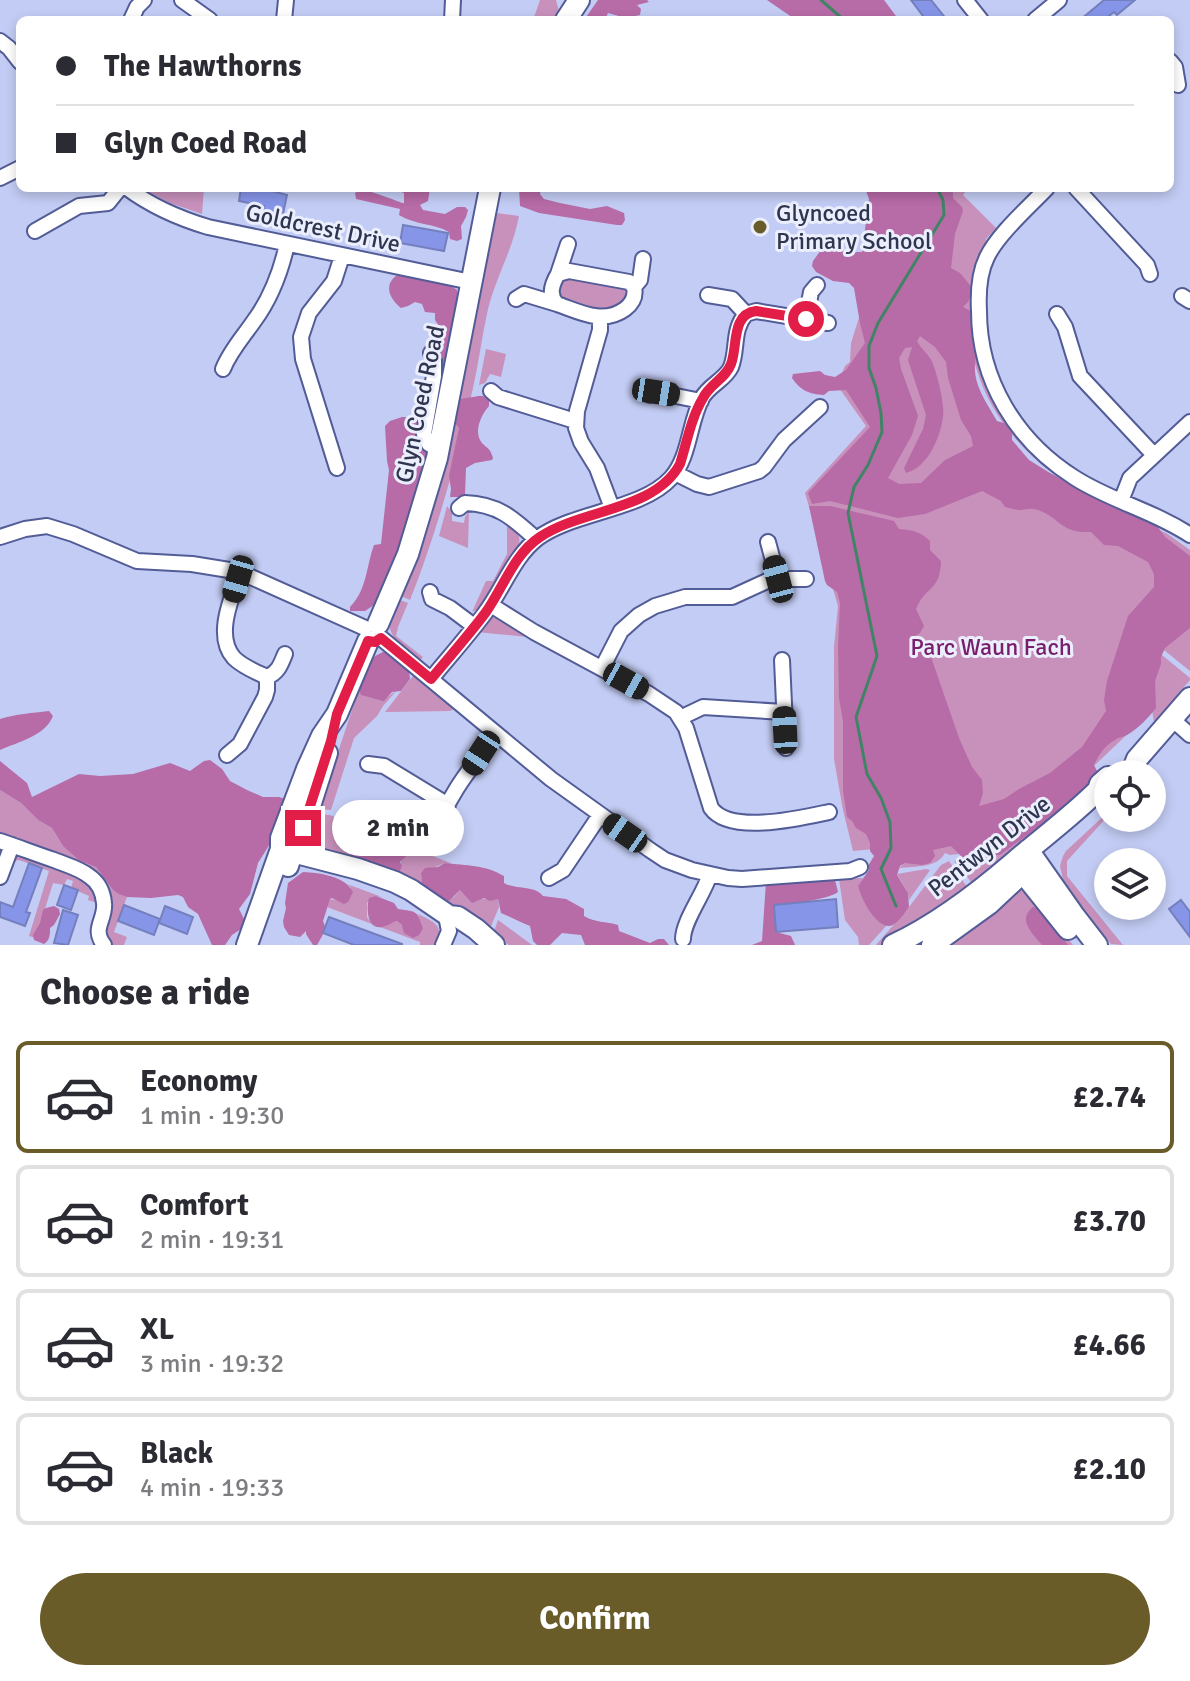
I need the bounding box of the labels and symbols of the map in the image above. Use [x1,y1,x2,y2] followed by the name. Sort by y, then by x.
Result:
[243,197,403,259] street label: Goldcrest Drive
[776,198,932,256] place label: Glyncoed Primary School
[751,218,769,236] marker: Glyncoed Primary School
[788,301,824,337] route start
[389,323,451,485] street label: Glyn Coed Road
[630,376,682,408] car
[220,553,256,605] car
[760,553,796,605] car
[910,632,1072,662] park label: Parc Waun Fach
[599,659,653,703] car
[772,705,798,755] car
[458,726,504,780] car
[922,789,1056,903] street label: Pentwyn Drive
[331,800,463,856] callout: 2 min
[598,809,652,857] car
[285,810,321,846] route end

